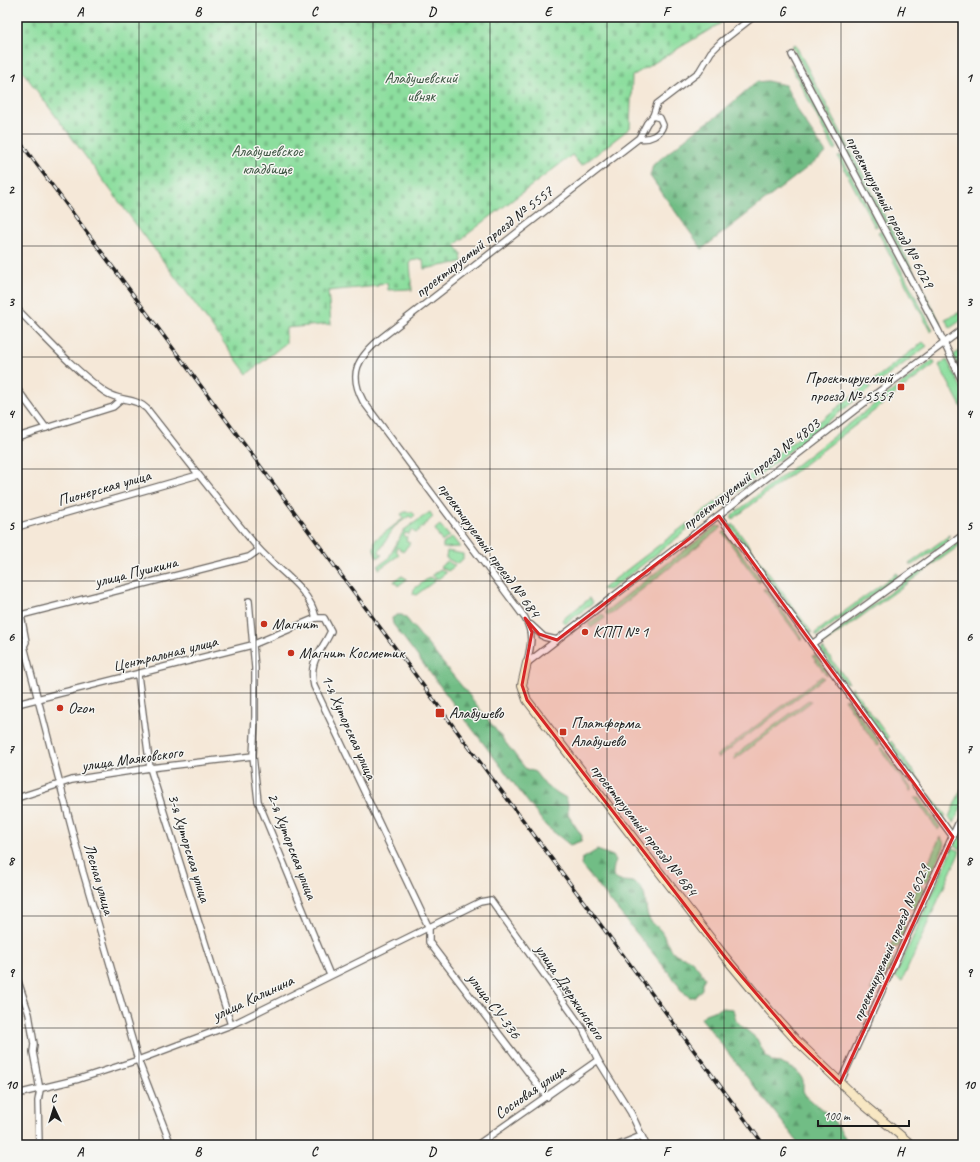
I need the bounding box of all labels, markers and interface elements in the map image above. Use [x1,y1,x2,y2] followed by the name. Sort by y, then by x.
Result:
[77,4,85,20] text: A
[195,4,203,20] text: B
[311,4,319,20] text: C
[428,4,437,20] text: D
[545,4,554,20] text: E
[663,4,672,20] text: F
[779,4,787,20] text: G
[896,4,906,20] text: H
[384,68,459,106] park label: Алабушевский ивняк
[8,70,16,86] text: 1
[966,70,974,86] text: 1
[841,132,940,293] street label: проектируемый проезд № 6029
[231,141,305,179] park label: Алабушевское кладбище
[411,181,558,302] street label: проектируемый проезд № 5557
[8,182,15,198] text: 2
[966,182,973,198] text: 2
[8,294,15,310] text: 3
[966,294,973,310] text: 3
[805,368,894,406] place label: Проектируемый проезд № 5557
[896,382,906,392] marker: Проектируемый проезд № 5557
[8,406,16,422] text: 4
[966,406,974,422] text: 4
[678,413,825,534] street label: проектируемый проезд № 4803
[55,465,154,511] street label: Пионерская улица
[433,478,546,623] street label: проектируемый проезд № 684
[8,518,15,534] text: 5
[966,518,973,534] text: 5
[92,552,181,592] street label: улица Пушкина
[272,614,319,634] place label: Магнит
[259,619,269,629] marker: Магнит
[593,622,649,642] place label: КПП № 1
[580,627,590,637] marker: КПП № 1
[8,629,15,645] text: 6
[966,629,973,645] text: 6
[111,631,220,677] street label: Центральная улица
[299,643,406,663] place label: Магнит Косметик
[286,648,296,658] marker: Магнит Косметик
[317,672,382,784] street label: 1-я Хуторская улица
[68,698,95,718] place label: Ozon
[55,703,65,713] marker: Ozon
[449,703,505,723] place label: Алабушево
[434,707,446,719] marker: Алабушево
[571,713,641,751] place label: Платформа Алабушево
[558,727,568,737] marker: Платформа Алабушево
[8,741,15,757] text: 7
[966,741,973,757] text: 7
[79,742,186,776] street label: улица Маяковского
[586,760,703,902] street label: проектируемый проезд № 684
[263,790,322,904] street label: 2-я Хуторская улица
[163,791,215,906] street label: 3-я Хуторская улица
[79,841,119,918] street label: Лесная улица
[8,853,16,869] text: 8
[966,853,974,869] text: 8
[847,860,935,1025] street label: проектируемый проезд № 6029
[530,940,610,1045] street label: улица Дзержинского
[8,965,15,981] text: 9
[966,965,973,981] text: 9
[462,968,526,1044] street label: улица СУ-336
[208,970,298,1026] street label: улица Калинина
[491,1060,570,1124] street label: Сосновая улица
[5,1077,18,1093] text: 10
[963,1077,976,1093] text: 10
[34,1088,74,1128] north arrow
[50,1091,58,1105] text: С
[818,1102,909,1128] scale bar
[824,1108,851,1124] text: 100 m
[77,1144,85,1160] text: A
[195,1144,203,1160] text: B
[311,1144,319,1160] text: C
[428,1144,437,1160] text: D
[545,1144,554,1160] text: E
[663,1144,672,1160] text: F
[779,1144,787,1160] text: G
[896,1144,906,1160] text: H

